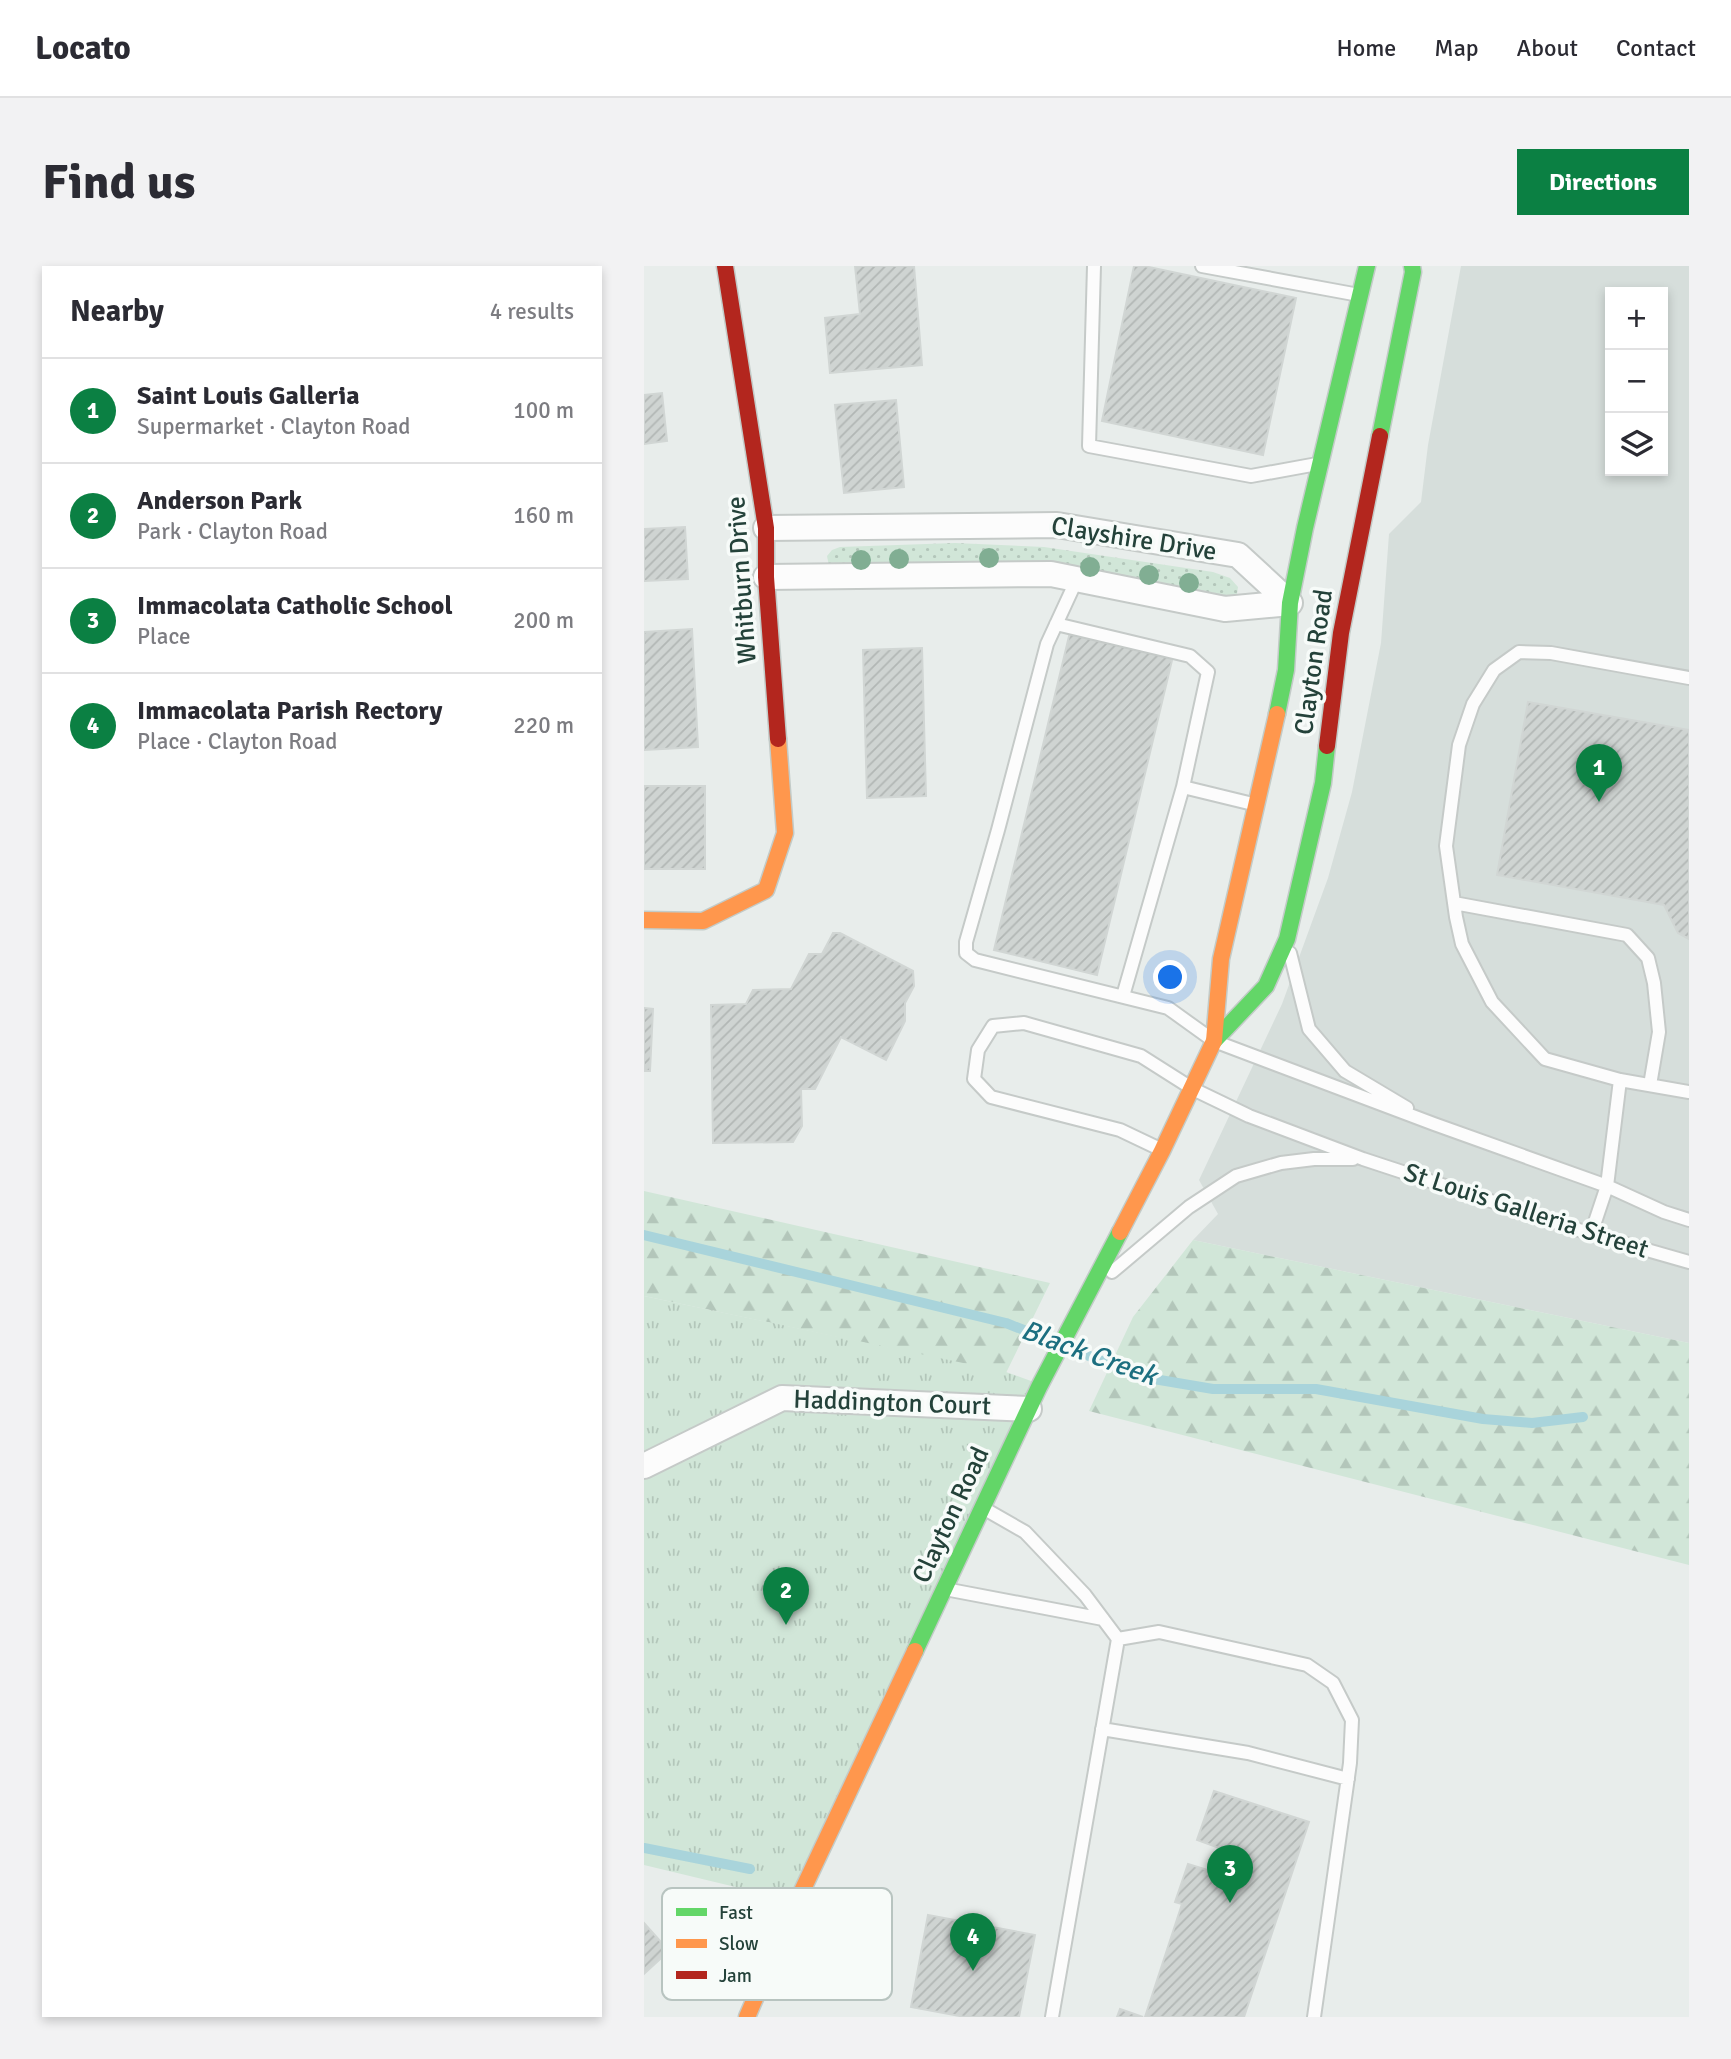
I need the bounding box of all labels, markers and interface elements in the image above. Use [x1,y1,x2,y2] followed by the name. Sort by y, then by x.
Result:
[35,28,131,69] text: Locato
[1336,33,1396,63] text: Home
[1434,33,1479,63] text: Map
[1517,33,1578,63] text: About
[1616,33,1696,63] text: Contact
[1517,149,1689,215] button: Directions
[42,152,195,212] text: Find us
[1605,287,1668,476] map controls
[1605,287,1668,350] button: +
[70,293,164,330] text: Nearby
[490,297,574,326] text: 4 results
[1605,350,1668,413] button: −
[137,380,359,412] text: Saint Louis Galleria
[87,396,99,425] text: 1
[513,396,574,425] text: 100 m
[137,412,410,441] text: Supermarket · Clayton Road
[1605,413,1668,476] button: layers
[137,485,302,517] text: Anderson Park
[720,495,764,665] street label: Whitburn Drive
[87,501,99,530] text: 2
[513,501,574,530] text: 160 m
[1049,510,1219,568] street label: Clayshire Drive
[137,517,328,546] text: Park · Clayton Road
[1288,587,1340,737] street label: Clayton Road
[137,590,453,622] text: Immacolata Catholic School
[87,606,99,635] text: 3
[513,606,574,635] text: 200 m
[137,622,191,651] text: Place
[137,695,442,727] text: Immacolata Parish Rectory
[87,711,99,740] text: 4
[513,711,574,740] text: 220 m
[137,727,337,756] text: Place · Clayton Road
[1576,744,1622,802] pin: 1
[1153,960,1187,994] your location
[1400,1156,1652,1266] street label: St Louis Galleria Street
[1017,1313,1164,1394] water label: Black Creek
[793,1384,991,1422] street label: Haddington Court
[906,1442,996,1588] street label: Clayton Road
[763,1567,809,1625] pin: 2
[1207,1845,1253,1903] pin: 3
[662,1888,892,2000] legend
[719,1901,753,1925] text: Fast
[950,1913,996,1971] pin: 4
[719,1932,759,1956] text: Slow
[719,1964,752,1988] text: Jam

